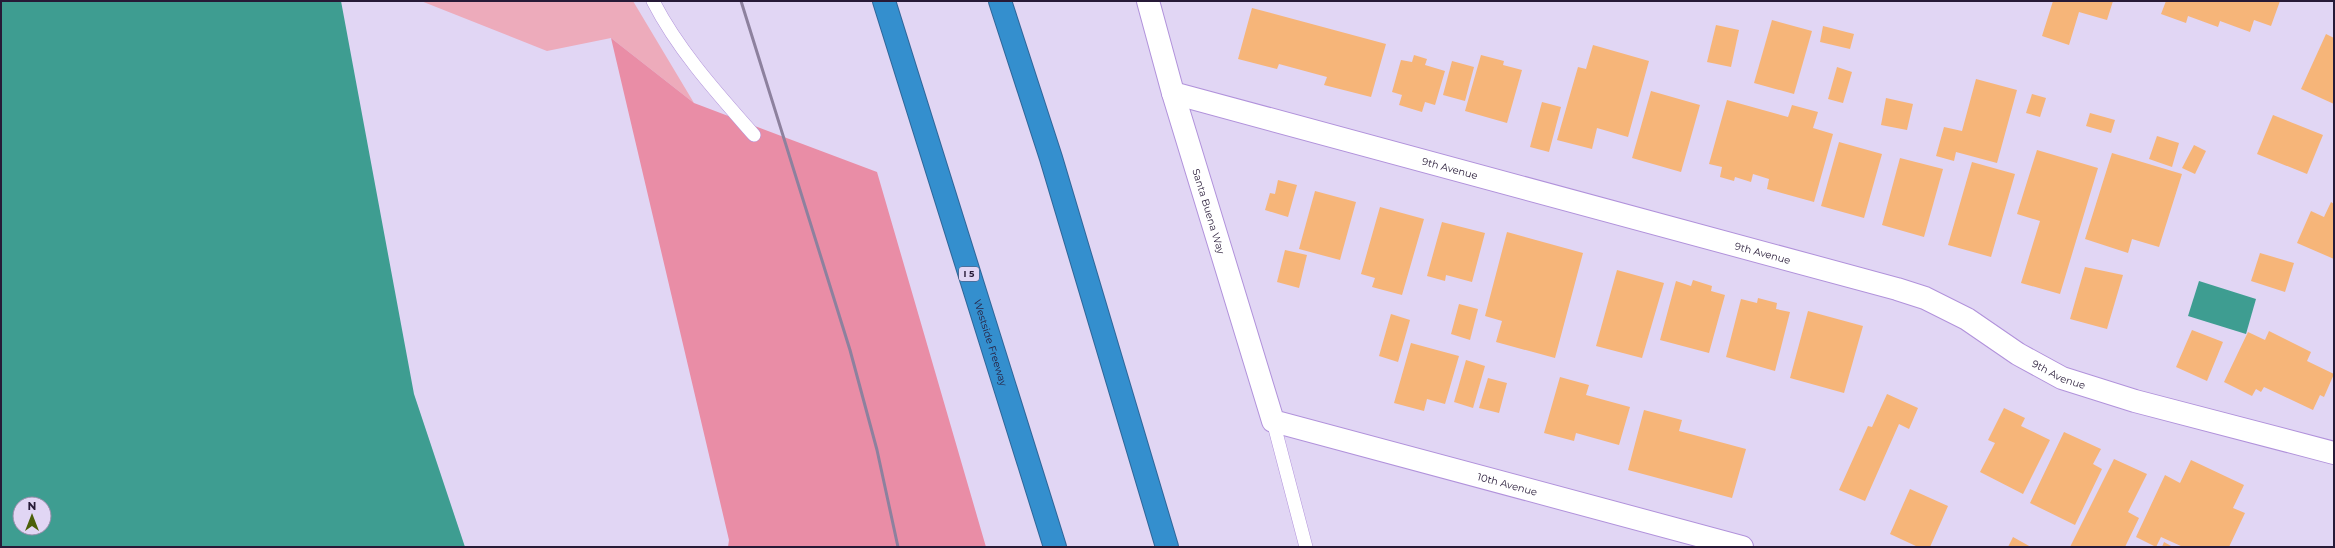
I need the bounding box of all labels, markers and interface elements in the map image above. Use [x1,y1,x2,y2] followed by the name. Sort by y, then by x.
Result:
[1420,155,1479,182] street label: 9th Avenue
[1189,167,1228,256] street label: Santa Buena Way
[1733,239,1792,267] street label: 9th Avenue
[959,267,979,281] road number: I 5
[971,298,1010,388] street label: Westside Freeway
[2030,357,2087,392] street label: 9th Avenue
[1476,470,1539,499] street label: 10th Avenue
[12,496,52,536] north arrow
[28,499,36,513] text: N

